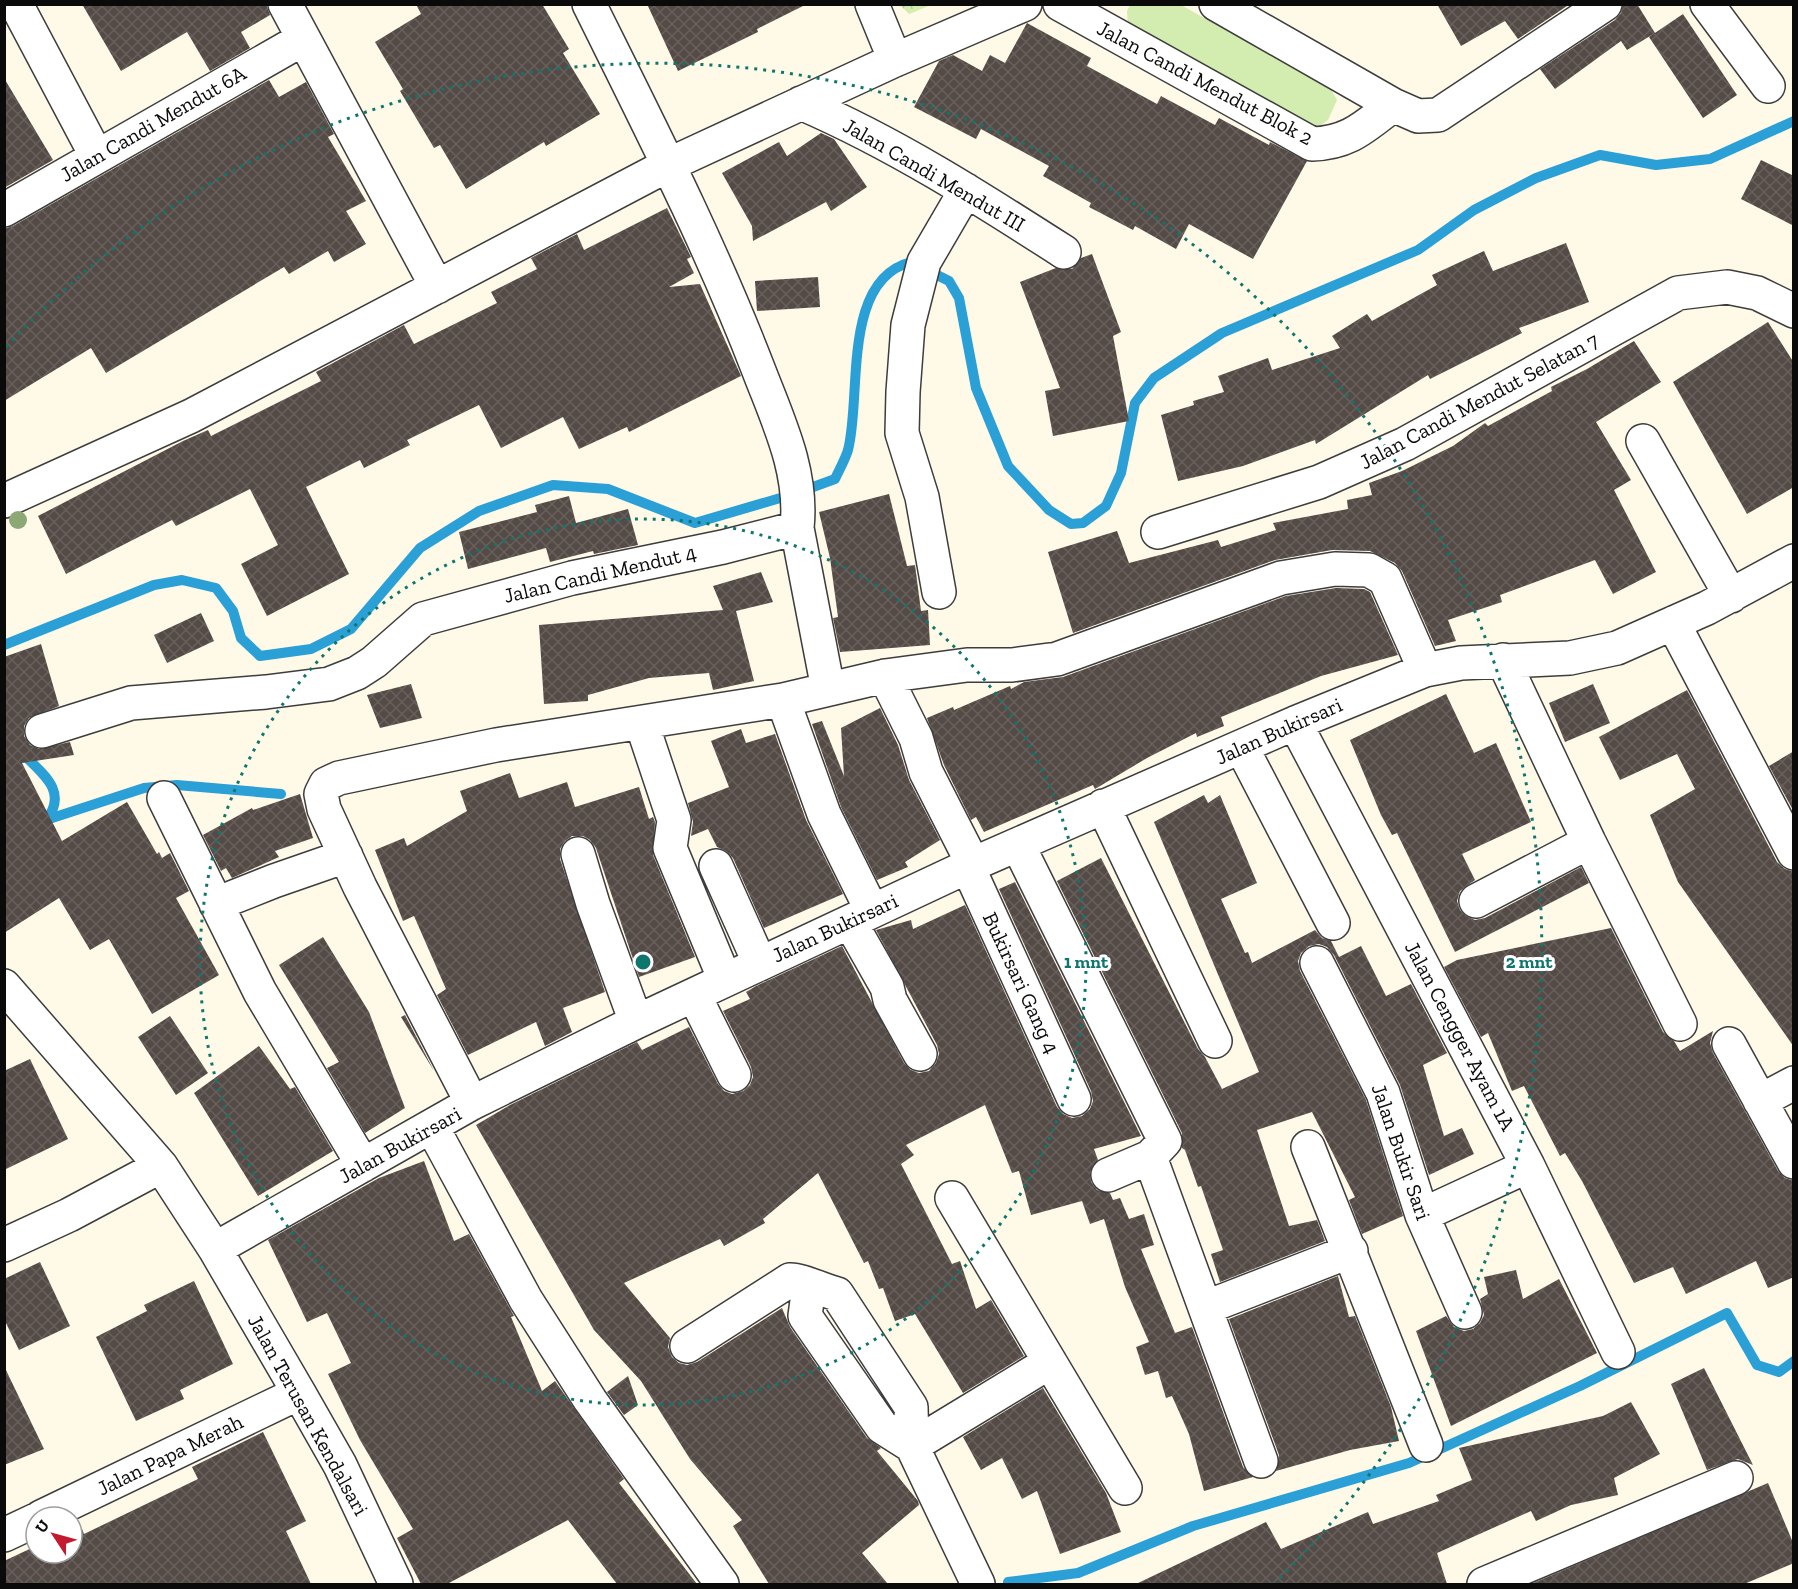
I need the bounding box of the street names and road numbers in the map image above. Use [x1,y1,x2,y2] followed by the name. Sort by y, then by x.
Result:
[1093,15,1317,150] street label: Jalan Candi Mendut Blok 2
[55,60,250,187] street label: Jalan Candi Mendut 6A
[839,112,1030,237] street label: Jalan Candi Mendut III
[1355,327,1603,474] street label: Jalan Candi Mendut Selatan 7
[501,539,699,608] street label: Jalan Candi Mendut 4
[1212,691,1346,770] street label: Jalan Bukirsari
[768,887,902,968] street label: Jalan Bukirsari
[978,908,1065,1057] street label: Bukirsari Gang 4
[1400,937,1521,1135] street label: Jalan Cengger Ayam 1A
[1367,1081,1436,1223] street label: Jalan Bukir Sari
[334,1101,465,1188] street label: Jalan Bukirsari
[243,1310,374,1520] street label: Jalan Terusan Kendalsari
[93,1408,247,1501] street label: Jalan Papa Merah

